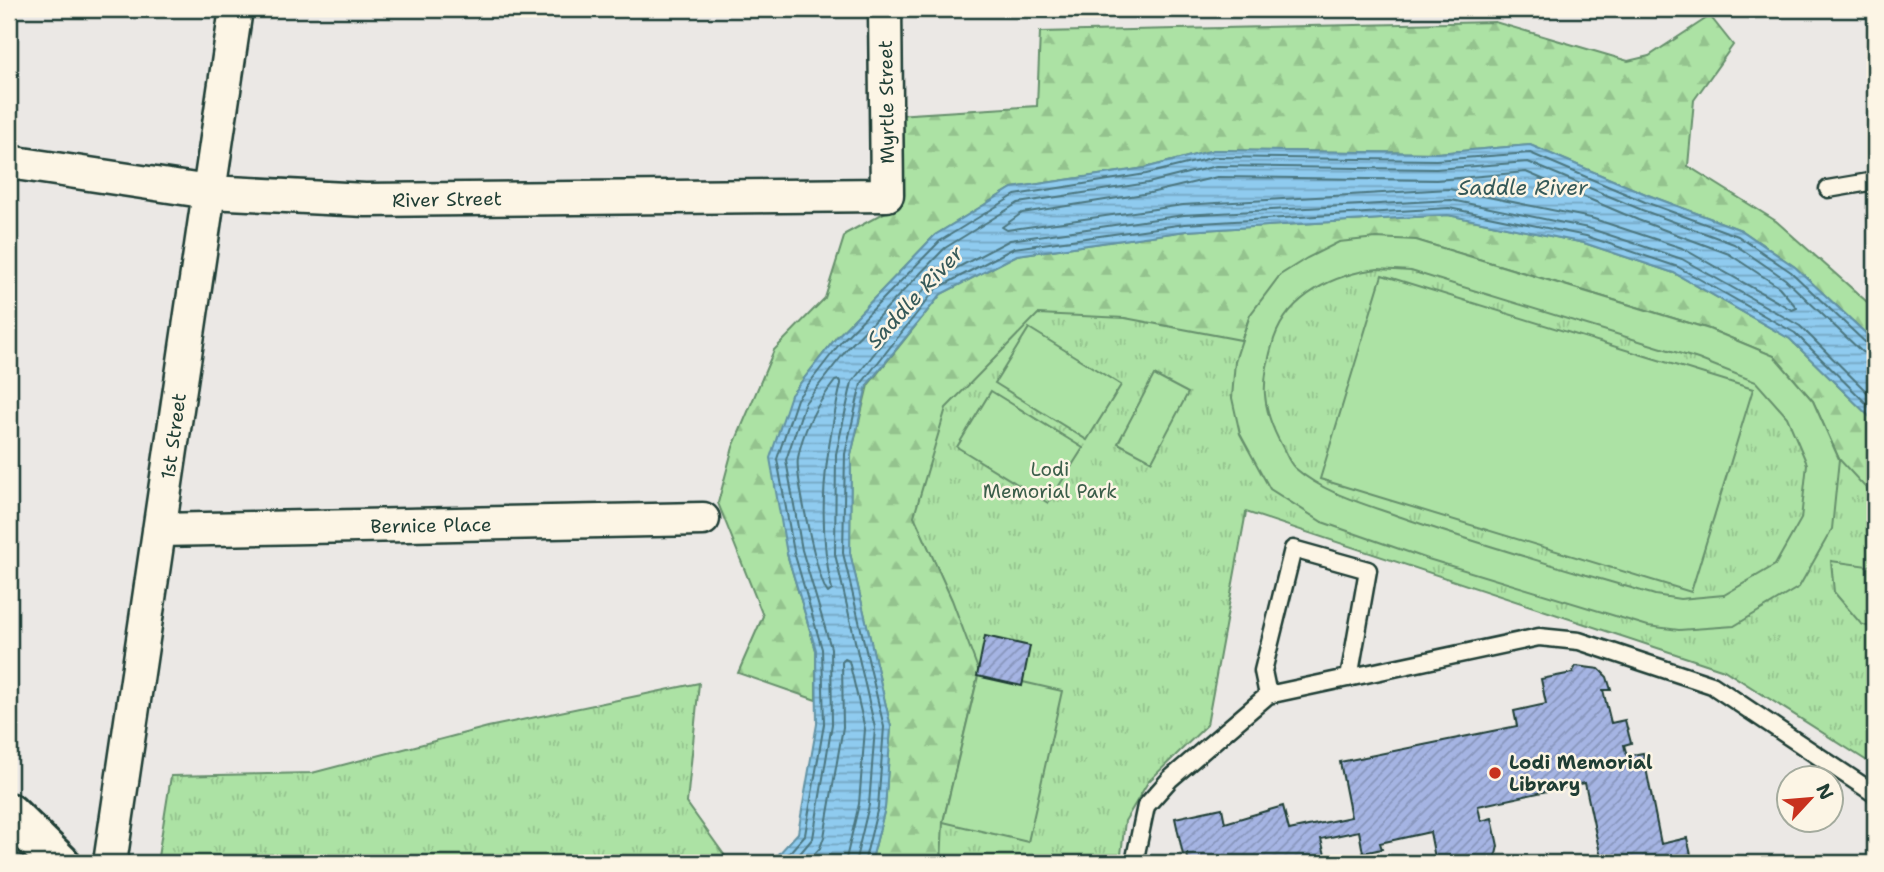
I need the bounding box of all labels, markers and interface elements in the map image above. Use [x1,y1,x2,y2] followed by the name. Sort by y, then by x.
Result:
[873,40,900,164] street label: Myrtle Street
[1458,174,1589,202] water label: Saddle River
[392,186,502,213] street label: River Street
[860,239,970,354] water label: Saddle River
[155,391,192,481] street label: 1st Street
[983,457,1117,504] park label: Lodi Memorial Park
[370,512,492,539] street label: Bernice Place
[1509,750,1653,797] place label: Lodi Memorial Library
[1776,764,1846,834] north arrow
[1487,765,1503,781] marker: Lodi Memorial Library
[1810,780,1839,804] text: N

